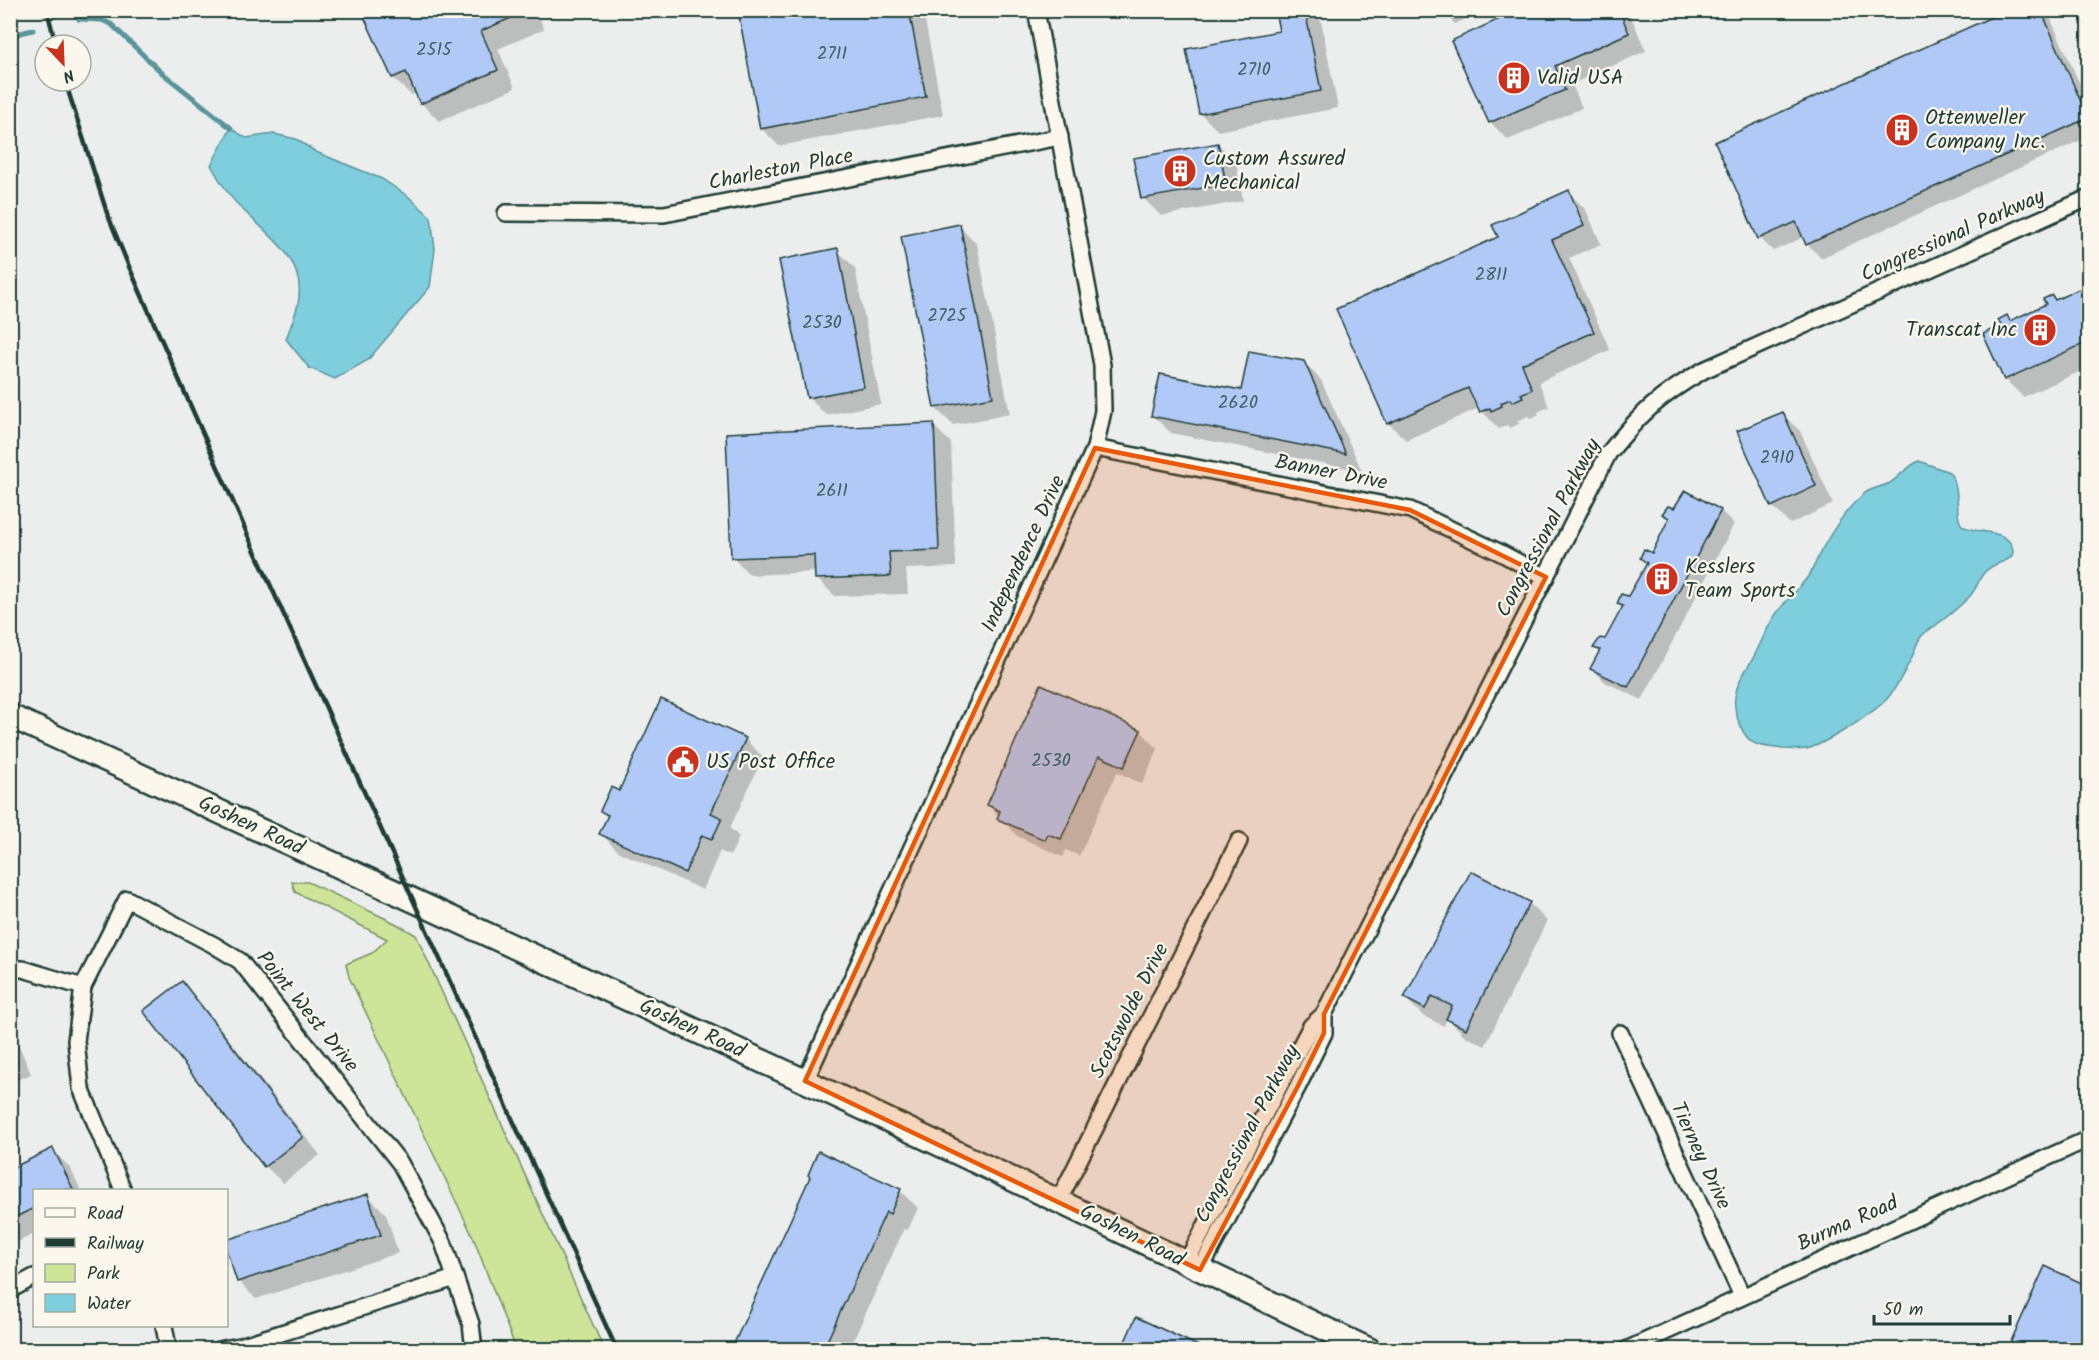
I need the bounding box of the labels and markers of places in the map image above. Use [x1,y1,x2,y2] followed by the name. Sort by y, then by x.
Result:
[1496,60,1532,96] building icon: Valid USA
[1537,62,1624,95] place label: Valid USA
[1925,102,2045,159] place label: Ottenweller Company Inc.
[1884,112,1920,148] building icon: Ottenweller Company Inc.
[1203,143,1346,200] place label: Custom Assured Mechanical
[1162,153,1198,189] building icon: Custom Assured Mechanical
[2022,312,2058,348] building icon: Transcat Inc
[1906,314,2017,347] place label: Transcat Inc
[1685,551,1795,608] place label: Kesslers Team Sports
[1644,561,1680,597] building icon: Kesslers Team Sports
[665,744,701,780] public building icon: US Post Office
[706,746,836,779] place label: US Post Office

